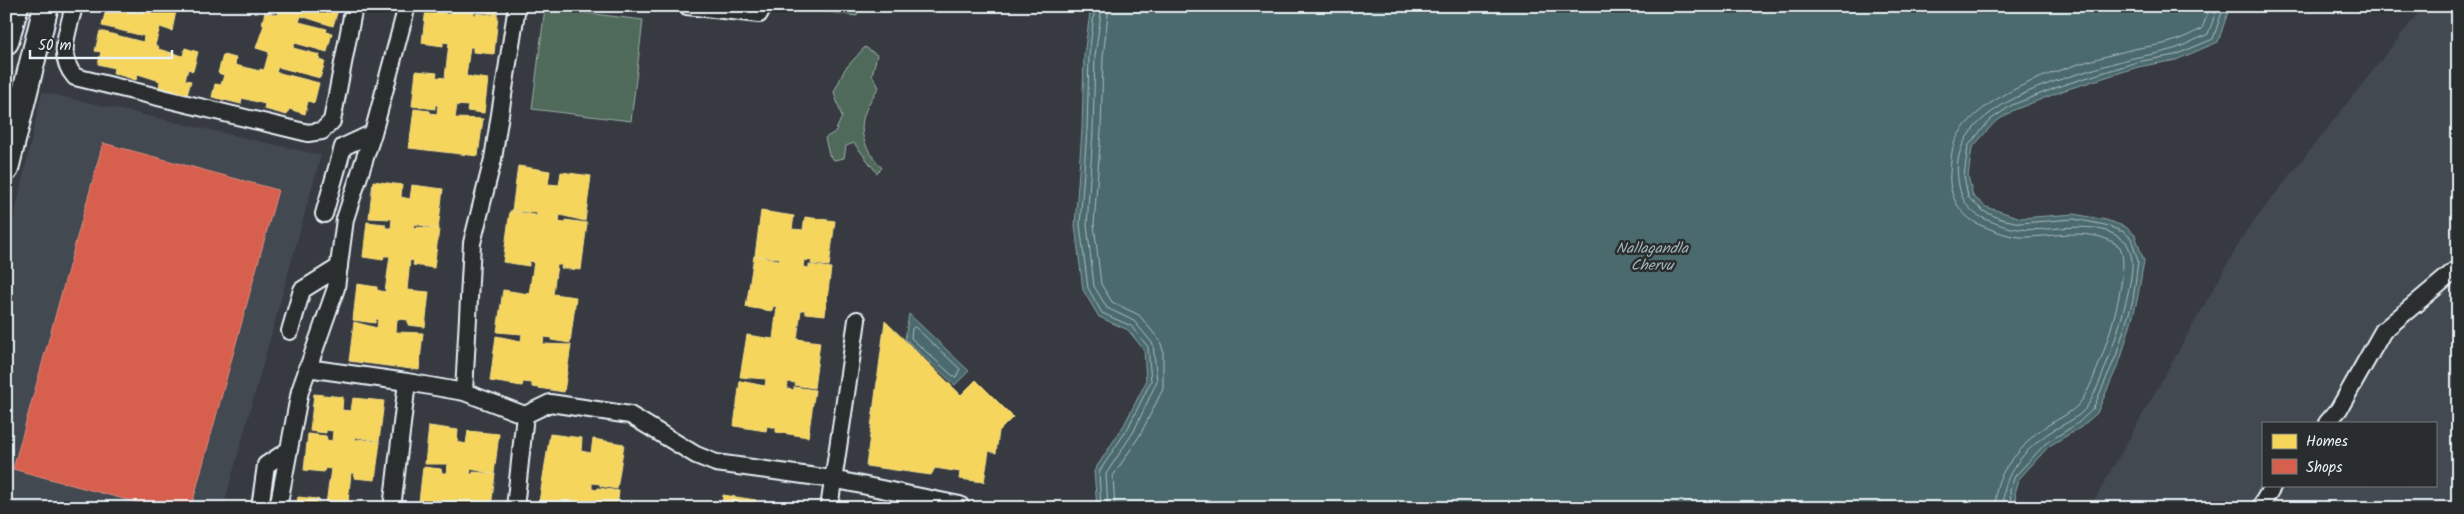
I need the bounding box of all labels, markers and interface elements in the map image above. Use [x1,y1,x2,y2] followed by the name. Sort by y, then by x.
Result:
[30,28,172,60] scale bar
[38,34,72,58] text: 50 m
[1616,237,1689,278] water label: Nallagandla Chervu
[2262,422,2436,486] legend
[2306,430,2349,454] text: Homes
[2306,456,2343,480] text: Shops

